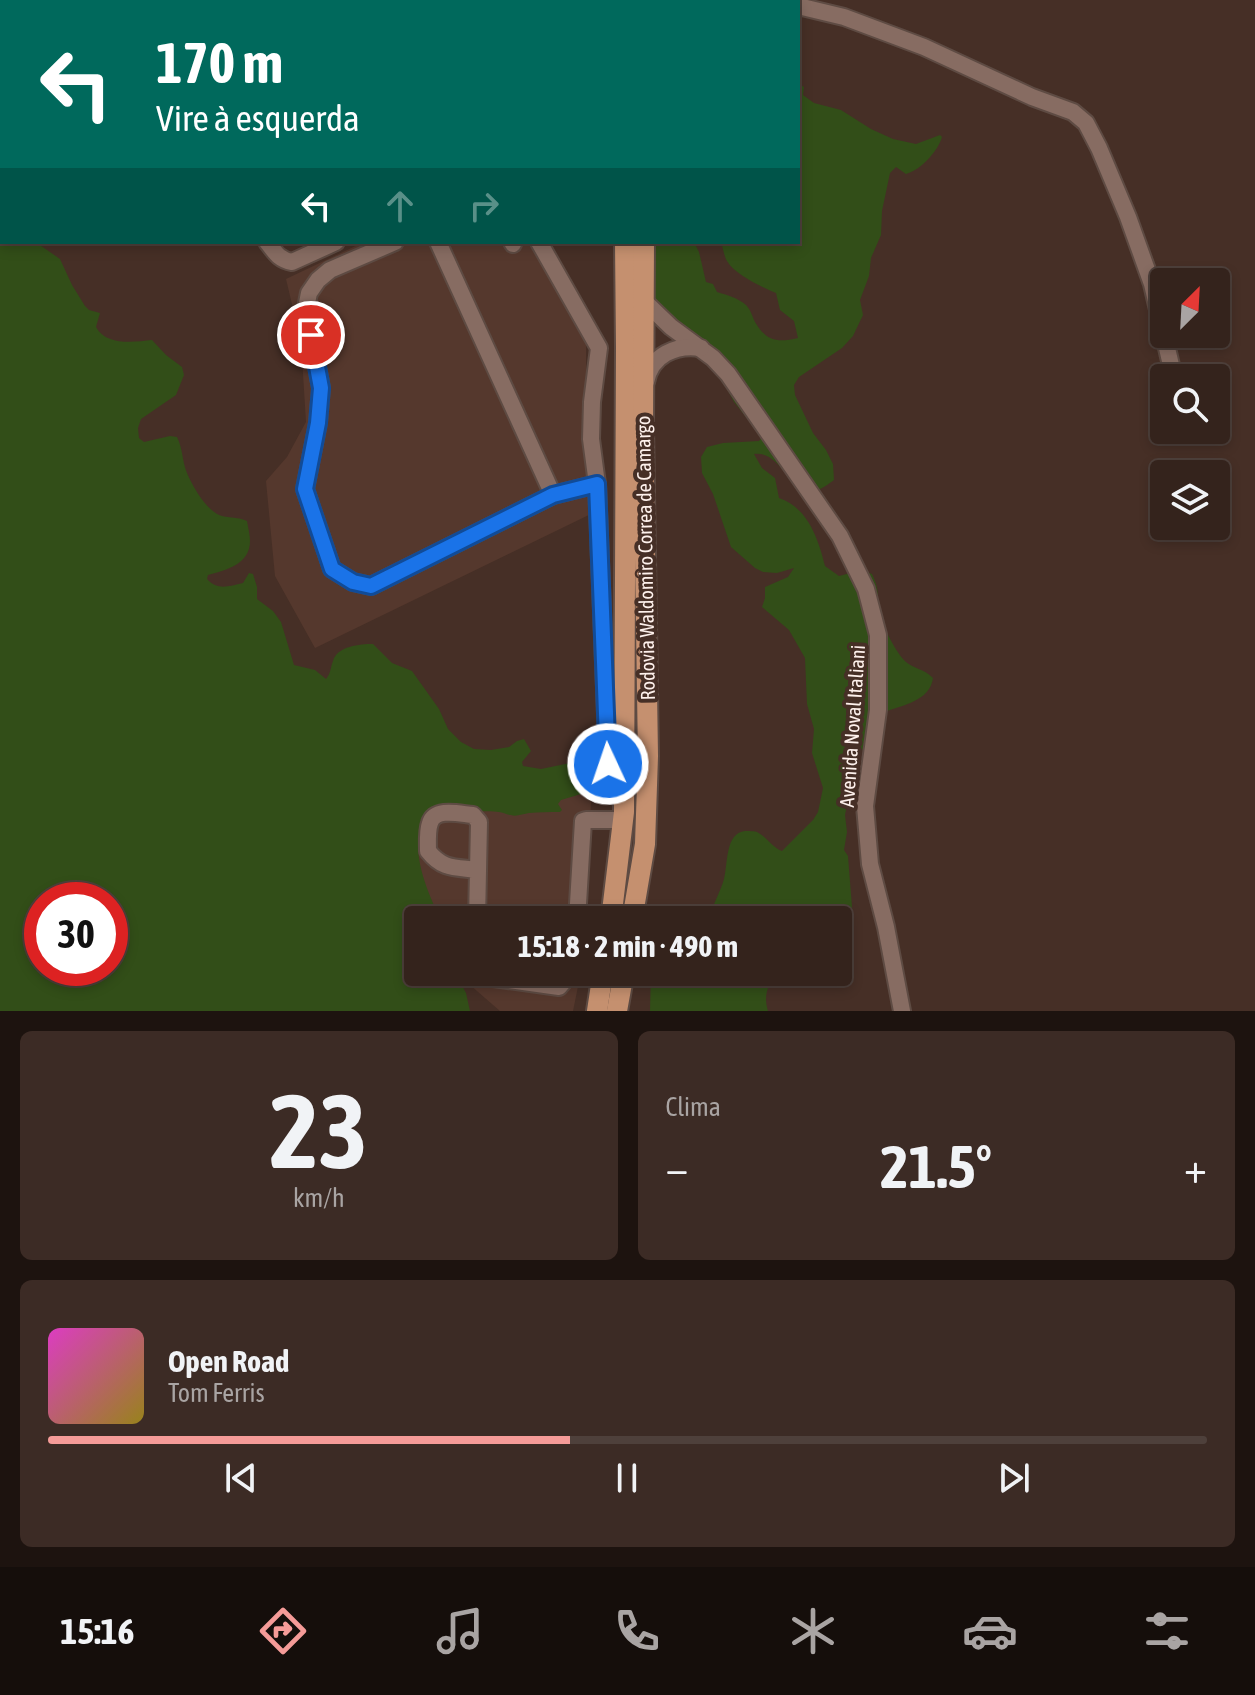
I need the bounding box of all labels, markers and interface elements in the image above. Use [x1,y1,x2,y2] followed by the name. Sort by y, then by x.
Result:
[156,31,283,95] text: 170 m
[24,32,128,136] icon: left
[156,97,360,139] text: Vire à esquerda
[294,184,338,228] icon: left
[378,184,422,228] icon: ahead
[462,184,506,228] icon: right
[1150,268,1230,348] north arrow
[1150,268,1230,540] map controls
[277,301,345,369] pin
[289,313,333,357] icon: arrive
[1150,364,1230,444] button: search
[631,415,659,701] street label: Rodovia Waldomiro Correa de Camargo
[1150,460,1230,540] button: layers
[835,644,869,808] street label: Avenida Noval Italiani
[566,722,650,806] position arrow
[24,882,128,986] speed limit sign: 30
[518,929,738,963] text: 15:18 · 2 min · 490 m
[270,1071,368,1190] text: 23
[666,1092,721,1122] text: Clima
[880,1132,992,1201] text: 21.5°
[666,1142,688,1192] text: −
[1184,1142,1207,1192] text: +
[293,1183,345,1213] text: km/h
[168,1344,289,1378] text: Open Road
[168,1378,265,1408] text: Tom Ferris
[219,1456,263,1500] icon: previous
[605,1456,649,1500] icon: pause
[992,1456,1036,1500] icon: next
[255,1603,311,1659] icon: directions
[432,1603,488,1659] icon: music
[609,1603,665,1659] icon: phone
[785,1603,841,1659] icon: climate
[962,1603,1018,1659] icon: car
[1139,1603,1195,1659] icon: filters
[60,1610,134,1652] text: 15:16

